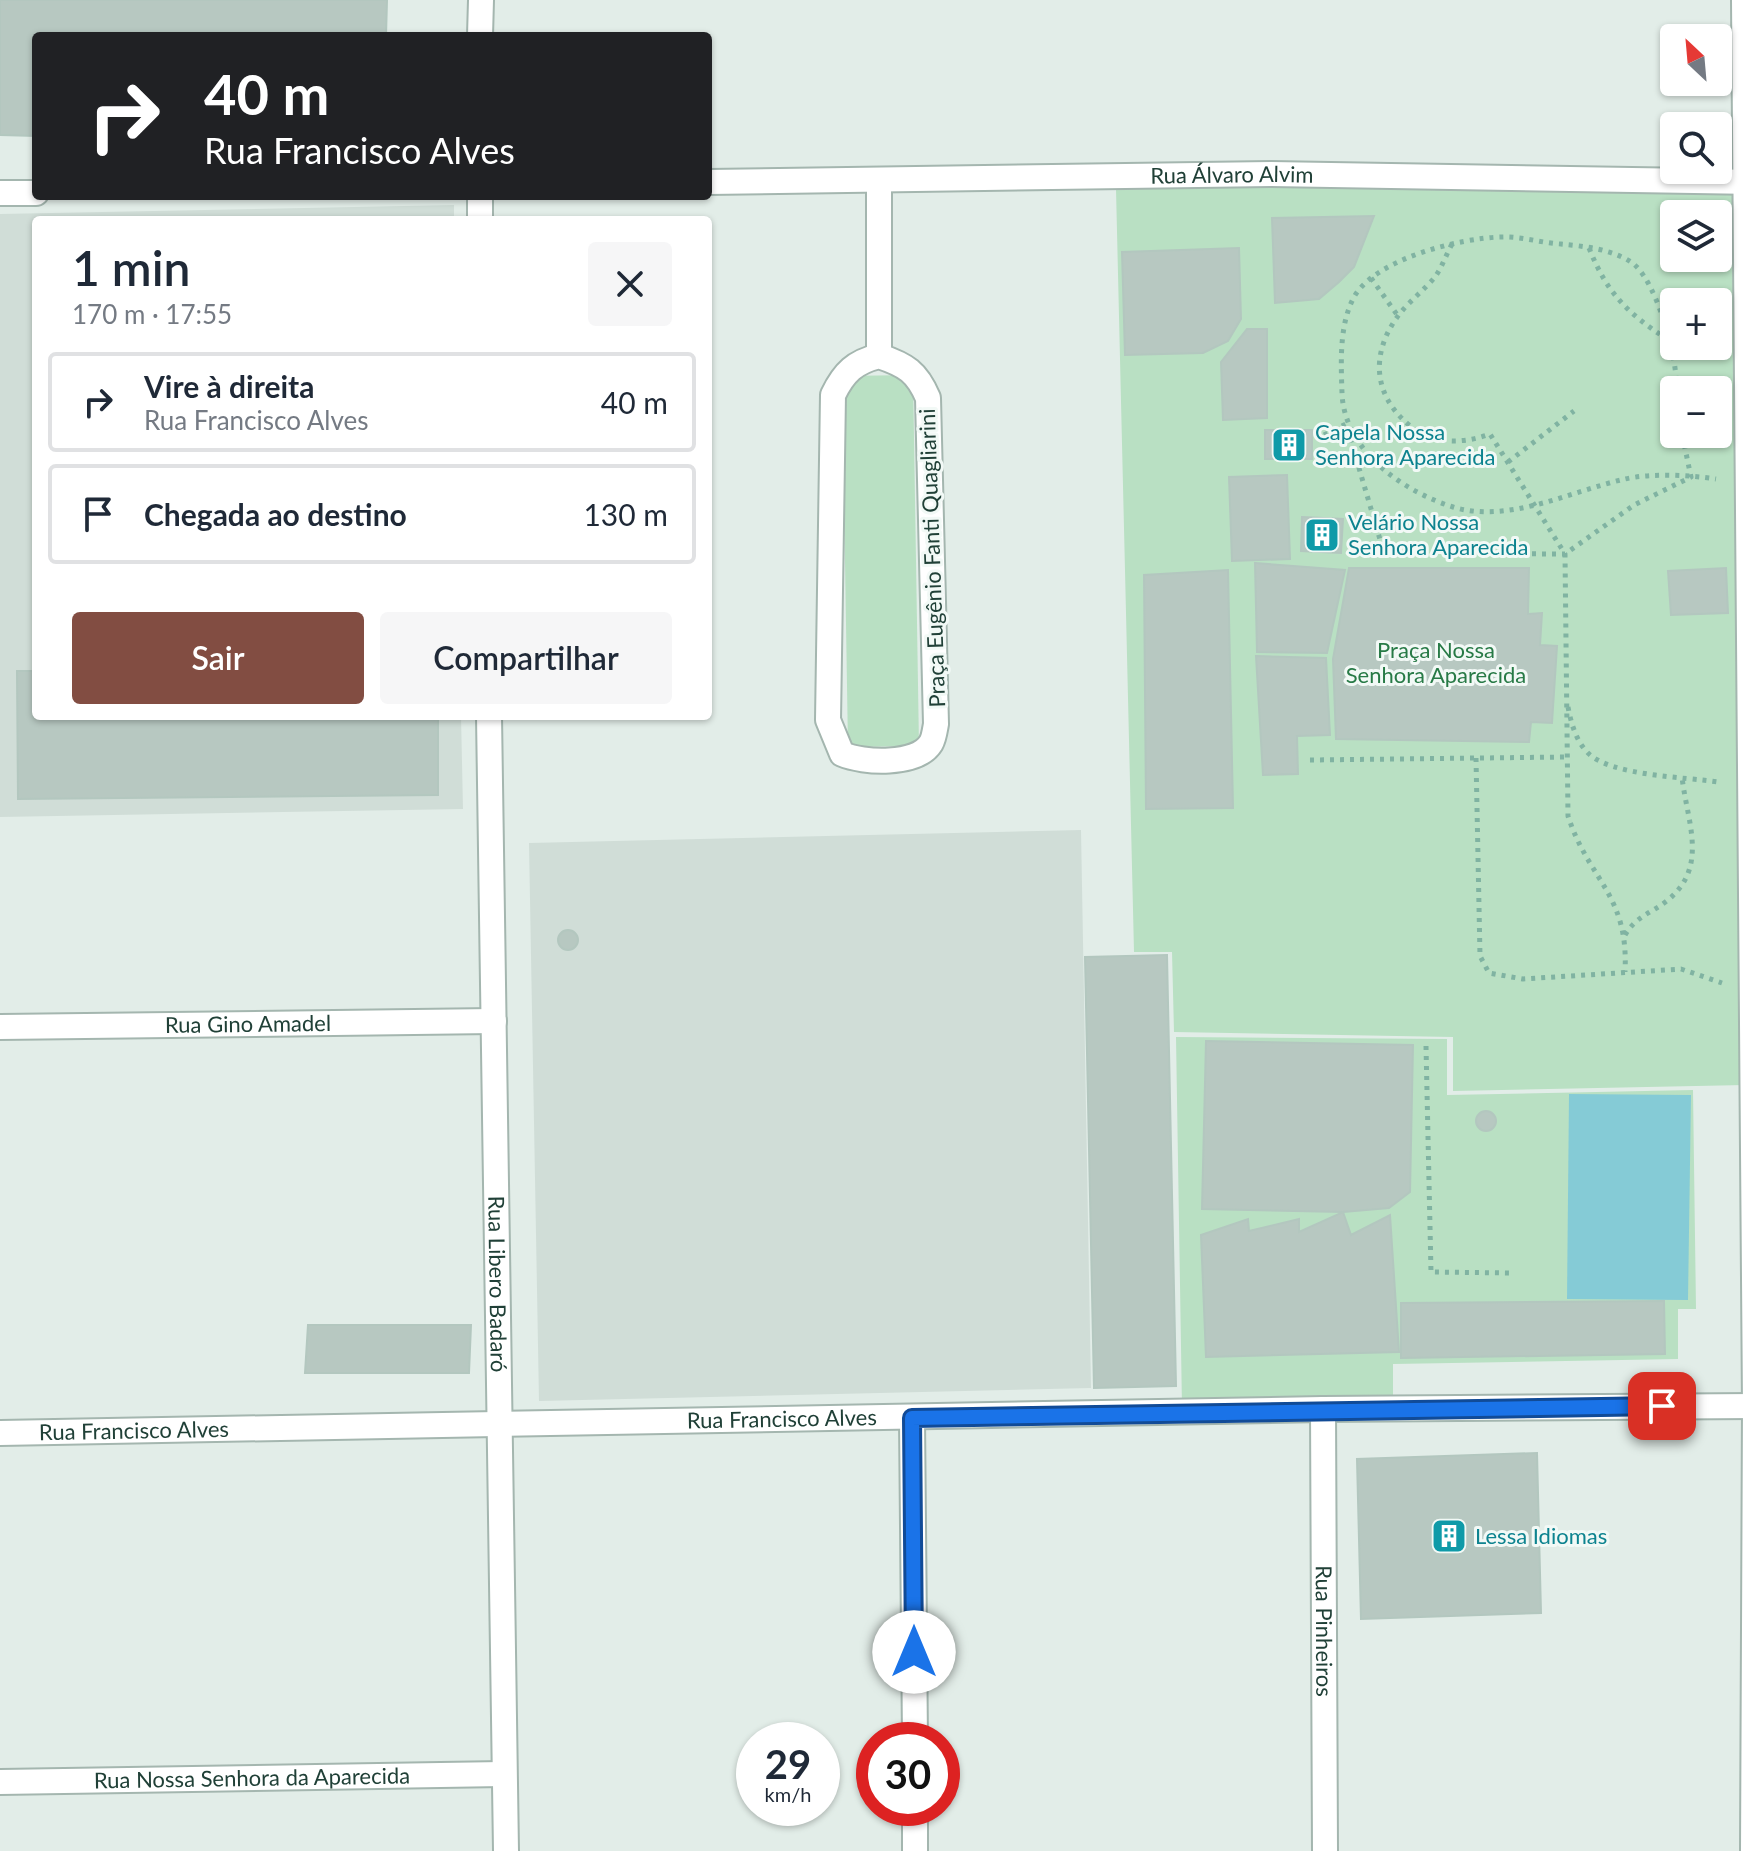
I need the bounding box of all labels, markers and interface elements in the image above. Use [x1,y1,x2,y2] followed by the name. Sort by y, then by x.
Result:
[1660,24,1732,96] north arrow
[1660,24,1732,448] map controls
[204,60,329,127] text: 40 m
[72,64,176,168] icon: right
[1660,112,1732,184] button: search
[204,128,515,172] text: Rua Francisco Alves
[1150,160,1314,189] street label: Rua Álvaro Alvim
[1660,200,1732,272] button: layers
[72,239,190,296] text: 1 min
[588,242,672,326] button: close
[1660,288,1732,360] button: +
[72,298,232,330] text: 170 m · 17:55
[144,368,314,404] text: Vire à direita
[1660,376,1732,448] button: −
[76,380,120,424] icon: right
[601,384,668,420] text: 40 m
[144,404,368,436] text: Rua Francisco Alves
[913,408,950,708] street label: Praça Eugênio Fanti Quagliarini
[1315,418,1496,470] place label: Capela Nossa Senhora Aparecida
[1270,426,1308,464] building icon: Capela Nossa Senhora Aparecida
[76,492,120,536] icon: arrive
[144,496,407,532] text: Chegada ao destino
[583,496,668,532] text: 130 m
[1348,508,1529,560] place label: Velário Nossa Senhora Aparecida
[1303,516,1341,554] building icon: Velário Nossa Senhora Aparecida
[72,612,364,704] button: Sair
[380,612,672,704] button: Compartilhar
[1346,636,1526,688] park label: Praça Nossa Senhora Aparecida
[165,1009,331,1038] street label: Rua Gino Amadel
[483,1195,513,1372] street label: Rua Libero Badaró
[1628,1372,1696,1440] pin
[1640,1384,1684,1428] icon: arrive
[687,1403,877,1434] street label: Rua Francisco Alves
[39,1415,229,1445] street label: Rua Francisco Alves
[1430,1517,1468,1555] building icon: Lessa Idiomas
[1475,1522,1607,1549] place label: Lessa Idiomas
[1311,1565,1338,1697] street label: Rua Pinheiros
[872,1610,956,1694] position arrow
[856,1722,960,1826] speed limit sign: 30
[765,1740,811,1788] text: 29
[94,1761,410,1794] street label: Rua Nossa Senhora da Aparecida
[765,1782,811,1806] text: km/h

